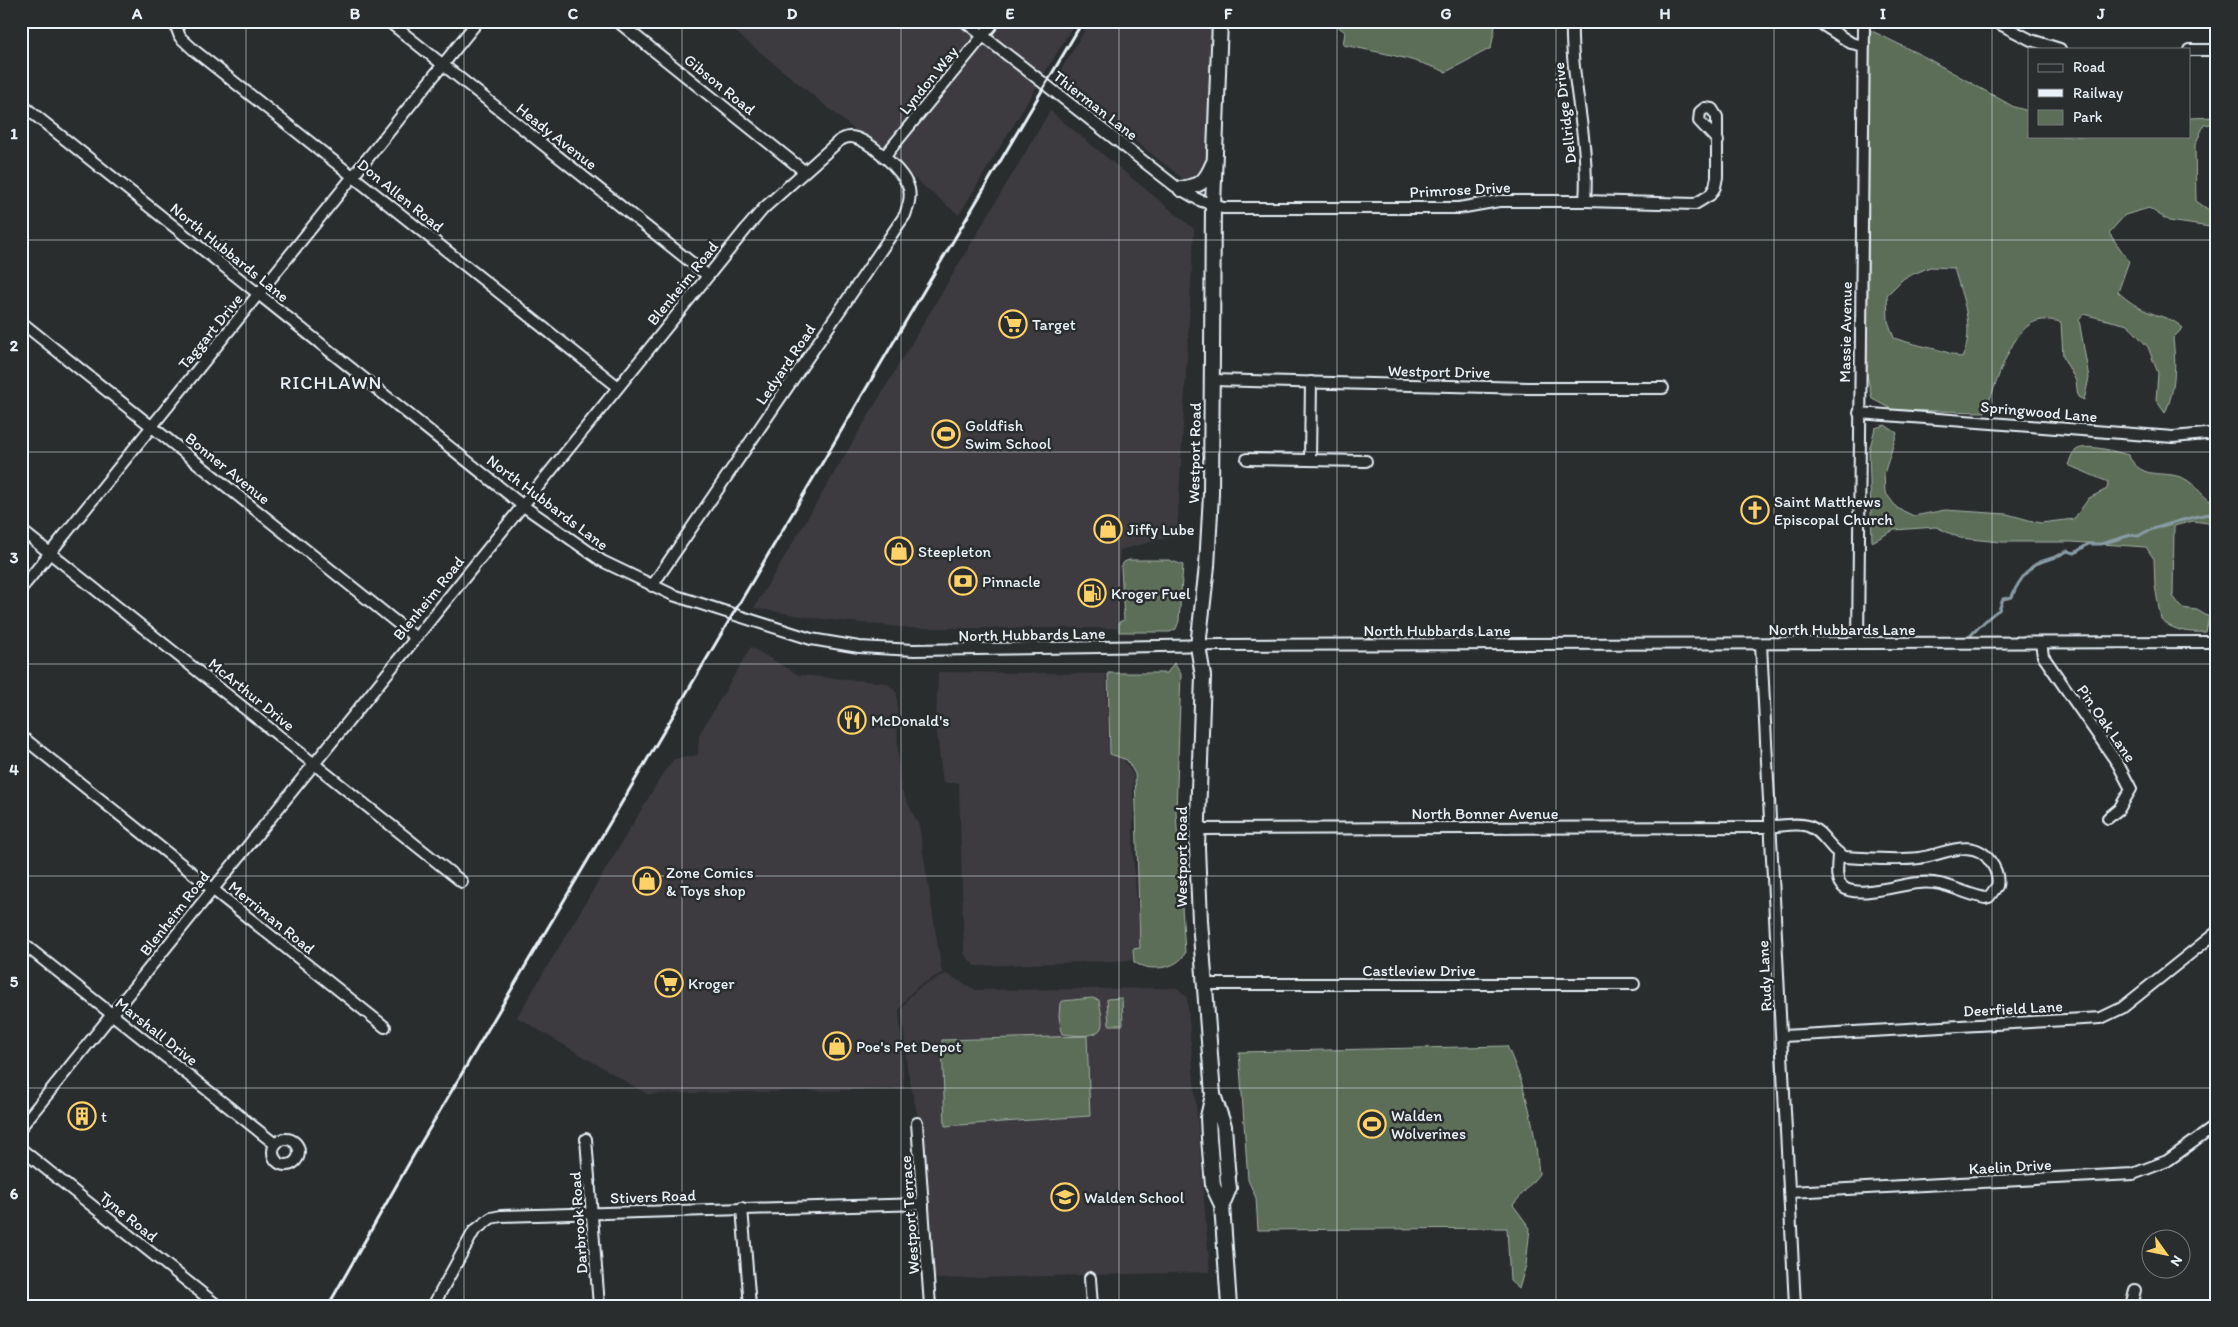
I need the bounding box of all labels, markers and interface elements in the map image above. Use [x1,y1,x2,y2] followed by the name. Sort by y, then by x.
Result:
[131,4,143,23] text: A
[350,4,361,23] text: B
[568,4,579,23] text: C
[787,4,798,23] text: D
[1006,4,1015,23] text: E
[1224,4,1233,23] text: F
[1440,4,1452,23] text: G
[1659,4,1671,23] text: H
[1880,4,1886,23] text: I
[2096,4,2105,23] text: J
[895,42,962,118] street label: Lyndon Way
[2028,48,2190,138] legend
[680,50,759,119] street label: Gibson Road
[2073,58,2106,76] text: Road
[1549,61,1580,165] street label: Dellridge Drive
[1050,66,1142,144] street label: Thierman Lane
[2073,84,2123,102] text: Railway
[512,99,601,174] street label: Heady Avenue
[2073,108,2103,126] text: Park
[10,124,18,143] text: 1
[354,155,448,236] street label: Don Allen Road
[1409,177,1511,202] street label: Primrose Drive
[167,199,293,306] street label: North Hubbards Lane
[643,237,722,329] street label: Blenheim Road
[1835,281,1856,383] street label: Massie Avenue
[174,290,247,373] street label: Taggart Drive
[998,309,1028,339] supermarket icon: Target
[1032,315,1076,334] place label: Target
[751,320,820,408] street label: Ledyard Road
[10,336,19,355] text: 2
[1388,361,1490,382] street label: Westport Drive
[280,371,382,394] district label: RICHLAWN
[1980,397,2098,426] street label: Springwood Lane
[1184,402,1205,504] street label: Westport Road
[965,416,1052,453] place label: Goldfish Swim School
[931,419,961,449] sports icon: Goldfish Swim School
[181,428,274,508] street label: Bonner Avenue
[483,451,612,554] street label: North Hubbards Lane
[1774,492,1893,529] place label: Saint Matthews Episcopal Church
[1740,495,1770,525] church icon: Saint Matthews Episcopal Church
[1093,514,1123,544] shop icon: Jiffy Lube
[1127,520,1195,539] place label: Jiffy Lube
[884,536,914,566] shop icon: Steepleton
[918,542,992,561] place label: Steepleton
[10,548,19,567] text: 3
[389,552,468,644] street label: Blenheim Road
[948,566,978,596] bank icon: Pinnacle
[982,572,1041,591] place label: Pinnacle
[1077,578,1107,608] fuel station icon: Kroger Fuel
[1111,584,1191,603] place label: Kroger Fuel
[1768,620,1916,639] street label: North Hubbards Lane
[1363,621,1511,640] street label: North Hubbards Lane
[958,624,1106,645] street label: North Hubbards Lane
[205,654,299,735] street label: McArthur Drive
[2073,681,2140,766] street label: Pin Oak Lane
[837,705,867,735] restaurant icon: McDonald's
[871,711,949,730] place label: McDonald's
[9,760,19,779] text: 4
[1412,804,1559,823] street label: North Bonner Avenue
[1172,806,1191,908] street label: Westport Road
[666,863,754,900] place label: Zone Comics & Toys shop
[632,866,662,896] shop icon: Zone Comics & Toys shop
[135,867,214,960] street label: Blenheim Road
[225,877,319,958] street label: Merriman Road
[1753,940,1776,1012] street label: Rudy Lane
[1362,961,1476,980] street label: Castleview Drive
[654,968,684,998] supermarket icon: Kroger
[10,972,19,991] text: 5
[688,974,735,993] place label: Kroger
[112,993,202,1070] street label: Marshall Drive
[1963,996,2063,1021] street label: Deerfield Lane
[822,1031,852,1061] shop icon: Poe's Pet Depot
[856,1037,961,1056] place label: Poe's Pet Depot
[67,1101,97,1131] building icon: t
[1391,1106,1466,1143] place label: Walden Wolverines
[101,1107,107,1126] place label: t
[1357,1109,1387,1139] sports icon: Walden Wolverines
[896,1155,923,1275] street label: Westport Terrace
[1968,1155,2052,1178] street label: Kaelin Drive
[565,1171,592,1275] street label: Darbrook Road
[1050,1182,1080,1212] school or university icon: Walden School
[10,1184,19,1203] text: 6
[610,1185,697,1207] street label: Stivers Road
[96,1187,162,1246] street label: Tyne Road
[1084,1188,1185,1207] place label: Walden School
[2140,1230,2190,1280] north arrow
[2167,1252,2186,1269] text: N

